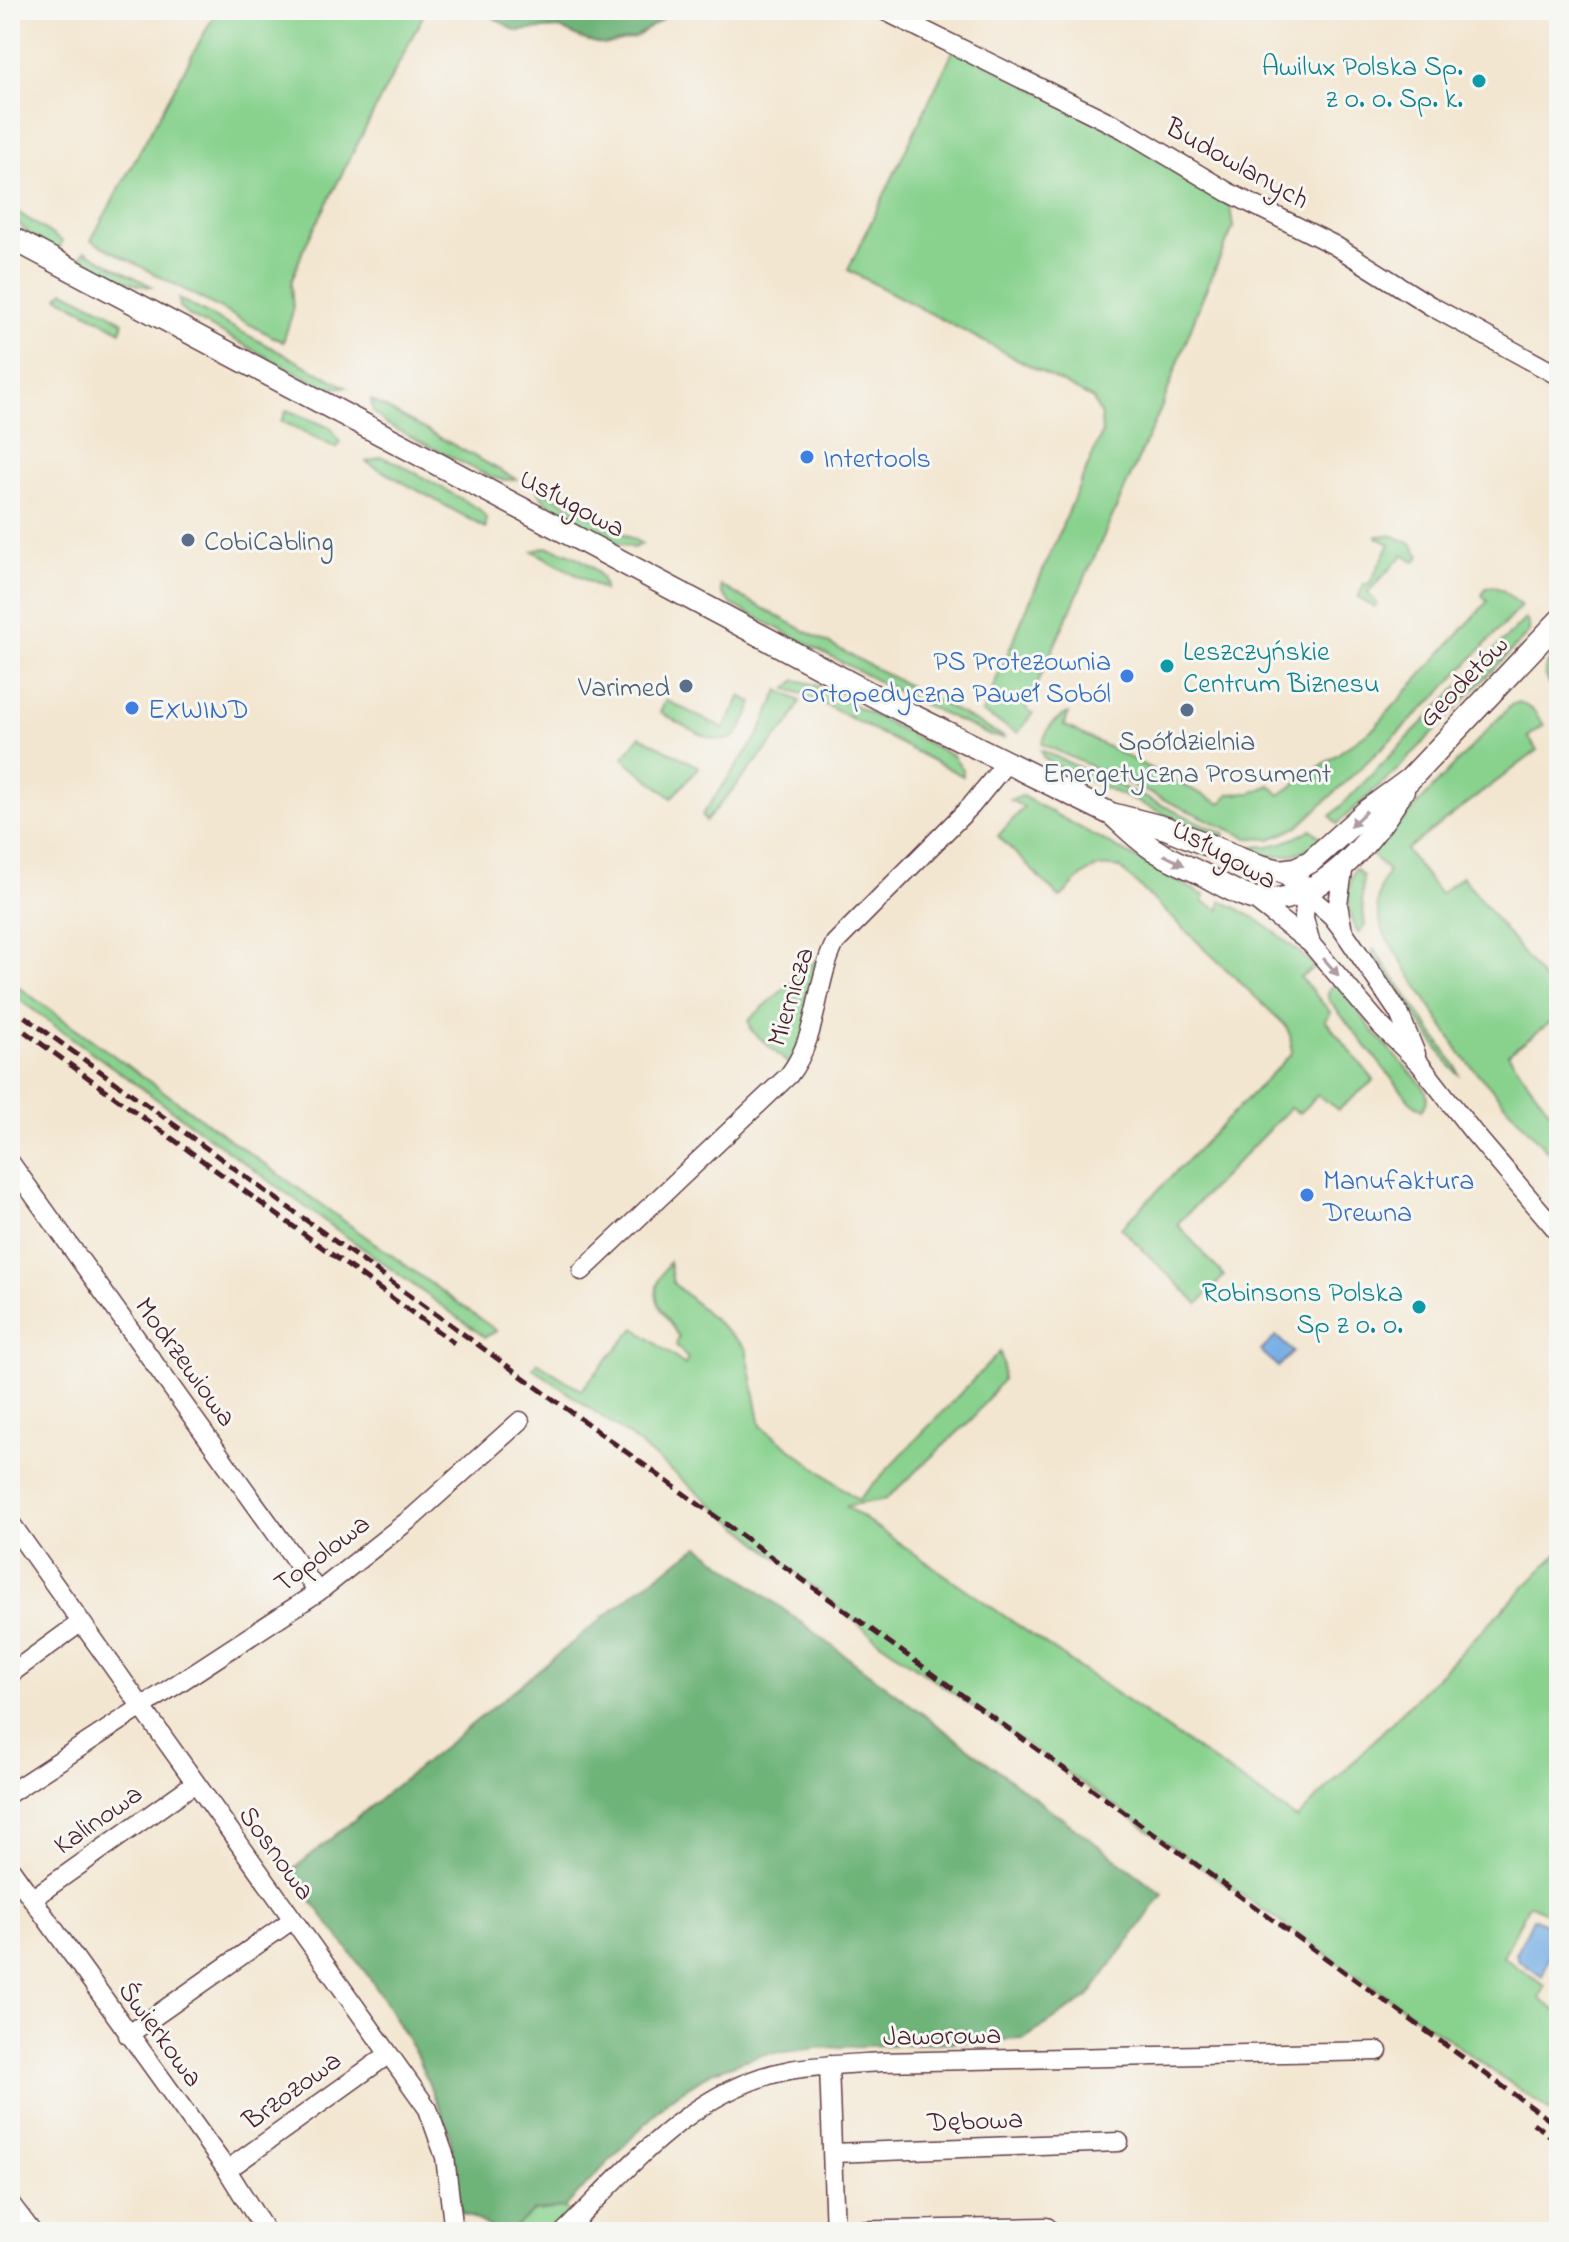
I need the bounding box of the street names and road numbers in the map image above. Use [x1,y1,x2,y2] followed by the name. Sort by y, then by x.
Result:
[1156,108,1316,221] street label: Budowlanych
[511,460,632,550] street label: Usługowa
[1410,627,1519,738] street label: Geodetów
[1163,810,1283,902] street label: Usługowa
[758,943,827,1051] street label: Miernicza
[123,1290,245,1436] street label: Modrzewiowa
[266,1505,380,1605] street label: Topolowa
[46,1775,152,1866] street label: Kalinowa
[227,1798,324,1910] street label: Sosnowa
[106,1973,212,2097] street label: Świerkowa
[883,2016,1001,2059] street label: Jaworowa
[234,2042,351,2142] street label: Brzozowa
[925,2100,1024,2145] street label: Dębowa

